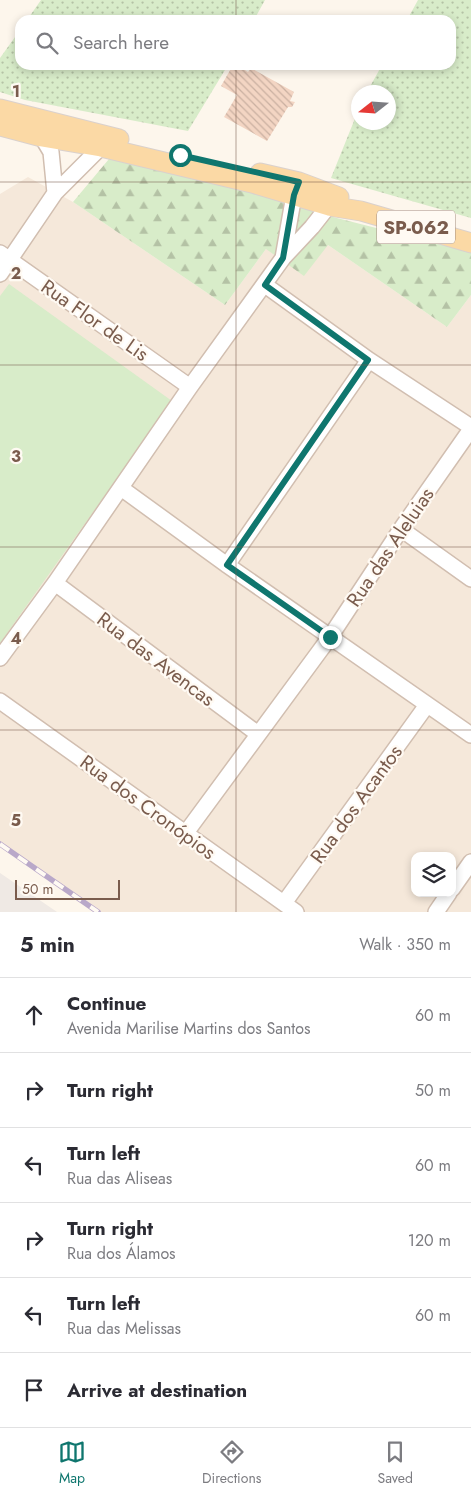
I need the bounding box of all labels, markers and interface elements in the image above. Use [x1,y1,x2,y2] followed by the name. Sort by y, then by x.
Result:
[15,15,456,70] search box
[33,29,61,57] icon: search
[73,29,169,56] text: Search here
[12,80,20,103] text: 1
[351,85,396,130] north arrow
[169,144,192,167] route start
[377,210,455,243] road number: SP-062
[11,262,21,285] text: 2
[35,272,155,368] street label: Rua Flor de Lis
[11,445,21,468] text: 3
[340,482,441,613] street label: Rua das Aleluias
[91,605,221,713] street label: Rua das Avencas
[319,626,342,649] route end
[10,627,22,650] text: 4
[303,739,409,870] street label: Rua dos Acantos
[74,748,222,867] street label: Rua dos Cronópios
[11,809,21,832] text: 5
[411,852,456,897] map controls
[411,852,456,897] button: layers
[15,877,120,900] scale bar
[22,879,53,899] text: 50 m
[20,930,75,960] text: 5 min
[359,933,451,956] text: Walk · 350 m
[67,990,146,1017] text: Continue
[20,1001,48,1029] icon: ahead
[415,1004,451,1027] text: 60 m
[67,1017,310,1040] text: Avenida Marilise Martins dos Santos
[20,1076,48,1104] icon: right
[67,1077,153,1104] text: Turn right
[415,1079,451,1102] text: 50 m
[67,1140,140,1167] text: Turn left
[20,1151,48,1179] icon: left
[415,1154,451,1177] text: 60 m
[67,1167,172,1190] text: Rua das Aliseas
[67,1215,153,1242] text: Turn right
[20,1226,48,1254] icon: right
[408,1229,451,1252] text: 120 m
[67,1242,176,1265] text: Rua dos Álamos
[67,1290,140,1317] text: Turn left
[20,1301,48,1329] icon: left
[415,1304,451,1327] text: 60 m
[67,1317,181,1340] text: Rua das Melissas
[20,1376,48,1404] icon: arrive
[67,1377,247,1404] text: Arrive at destination
[58,1438,86,1488] tab: Map
[202,1438,261,1488] tab: Directions
[377,1438,413,1488] tab: Saved

